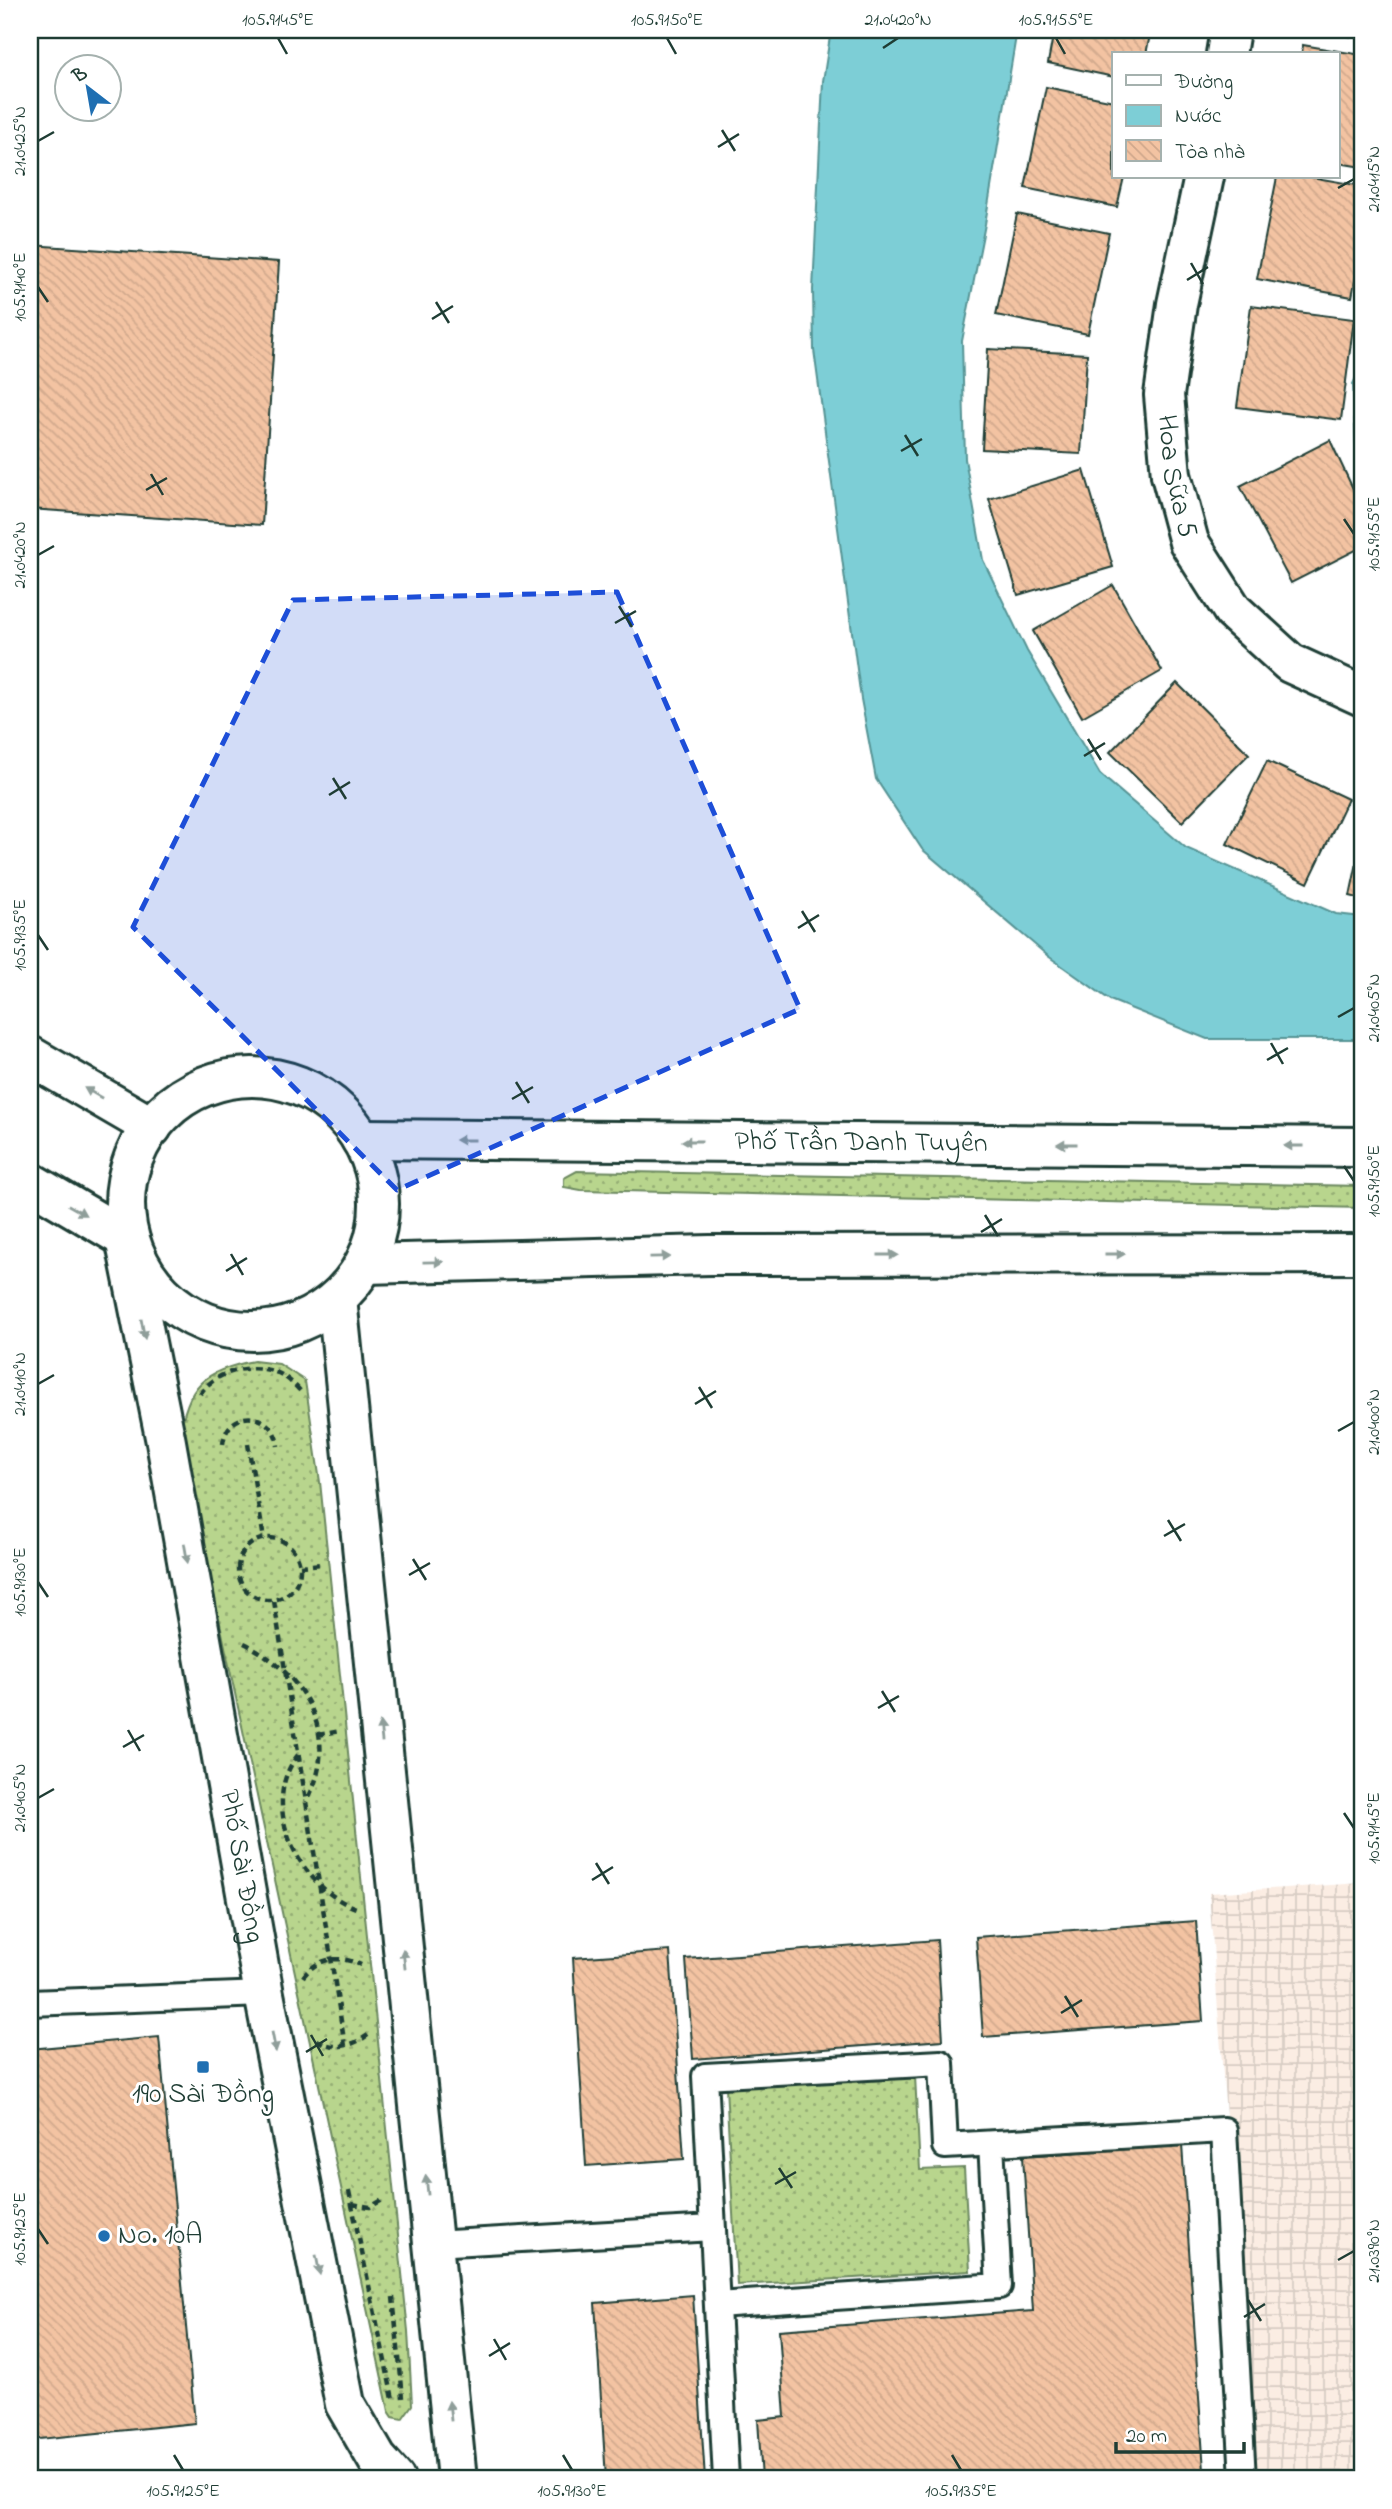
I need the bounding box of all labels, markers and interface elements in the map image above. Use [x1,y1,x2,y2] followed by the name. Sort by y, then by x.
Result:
[242,8,314,34] text: 105.9145°E
[631,8,703,34] text: 105.9150°E
[864,8,932,34] text: 21.0420°N
[1019,8,1094,34] text: 105.9155°E
[52,52,122,122] north arrow
[1112,52,1340,178] legend
[67,61,93,91] text: B
[1174,68,1233,100] text: Đường
[1175,102,1222,132] text: Nước
[8,106,34,176] text: 21.0425°N
[1175,138,1245,168] text: Tòa nhà
[1362,146,1388,212] text: 21.0415°N
[8,252,34,322] text: 105.9140°E
[1145,413,1208,543] street label: Hoa Sữa 5
[1362,496,1388,571] text: 105.9155°E
[8,521,34,589] text: 21.0420°N
[8,899,34,971] text: 105.9135°E
[1362,974,1388,1042] text: 21.0405°N
[84,1086,103,1099] one-way arrow
[734,1121,988,1165] street label: Phố Trần Danh Tuyên
[453,1134,475,1145] one-way arrow
[681,1135,703,1147] one-way arrow
[1055,1138,1077,1150] one-way arrow
[1283,1140,1305,1152] one-way arrow
[1362,1145,1388,1217] text: 105.9150°E
[68,1204,87,1216] one-way arrow
[1105,1248,1127,1260] one-way arrow
[877,1249,899,1261] one-way arrow
[650,1251,672,1262] one-way arrow
[422,1257,444,1268] one-way arrow
[138,1318,149,1340] one-way arrow
[8,1352,34,1416] text: 21.0410°N
[1362,1389,1388,1455] text: 21.0400°N
[181,1542,192,1564] one-way arrow
[8,1547,34,1617] text: 105.9130°E
[375,1721,386,1743] one-way arrow
[8,1764,34,1832] text: 21.0405°N
[208,1786,275,1946] street label: Phố Sài Đồng
[1362,1792,1388,1864] text: 105.9145°E
[398,1948,409,1970] one-way arrow
[268,2031,279,2053] one-way arrow
[195,2059,211,2075] marker: 190 Sài Đồng
[132,2075,274,2116] place label: 190 Sài Đồng
[421,2174,432,2196] one-way arrow
[8,2192,34,2266] text: 105.9125°E
[118,2216,202,2257] place label: No. 10A
[1362,2219,1388,2283] text: 21.0390°N
[96,2228,112,2244] marker: No. 10A
[312,2254,323,2276] one-way arrow
[444,2400,455,2422] one-way arrow
[1116,2411,1243,2455] scale bar
[1126,2422,1167,2452] text: 20 m
[146,2479,220,2505] text: 105.9125°E
[537,2479,607,2505] text: 105.9130°E
[925,2479,997,2505] text: 105.9135°E

